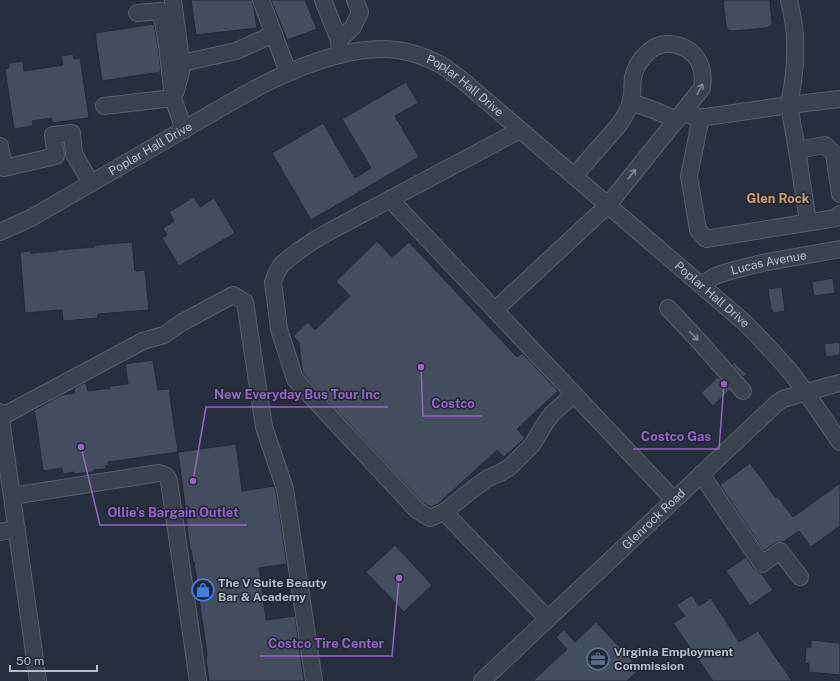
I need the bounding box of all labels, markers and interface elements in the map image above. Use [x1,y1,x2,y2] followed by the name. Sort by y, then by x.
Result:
[424,52,507,120] street label: Poplar Hall Drive
[697,83,704,95] one-way arrow
[106,119,195,178] street label: Poplar Hall Drive
[628,169,637,180] one-way arrow
[747,191,810,206] district label: Glen Rock
[729,248,808,278] street label: Lucas Avenue
[672,259,753,331] street label: Poplar Hall Drive
[690,331,699,341] one-way arrow
[206,382,388,407] callout: New Everyday Bus Tour Inc
[214,387,380,402] text: New Everyday Bus Tour Inc
[423,391,482,416] callout: Costco
[431,396,475,411] text: Costco
[633,424,719,449] callout: Costco Gas
[641,429,711,444] text: Costco Gas
[619,486,688,552] street label: Glenrock Road
[100,500,247,525] callout: Ollie's Bargain Outlet
[107,505,239,520] text: Ollie's Bargain Outlet
[218,576,327,604] place label: The V Suite Beauty Bar & Academy
[190,577,216,603] shop icon: The V Suite Beauty Bar & Academy
[260,631,392,656] callout: Costco Tire Center
[268,636,385,651] text: Costco Tire Center
[614,645,733,673] place label: Virginia Employment Commission
[585,646,611,672] office icon: Virginia Employment Commission
[10,647,97,673] scale bar
[16,654,44,668] text: 50 m

